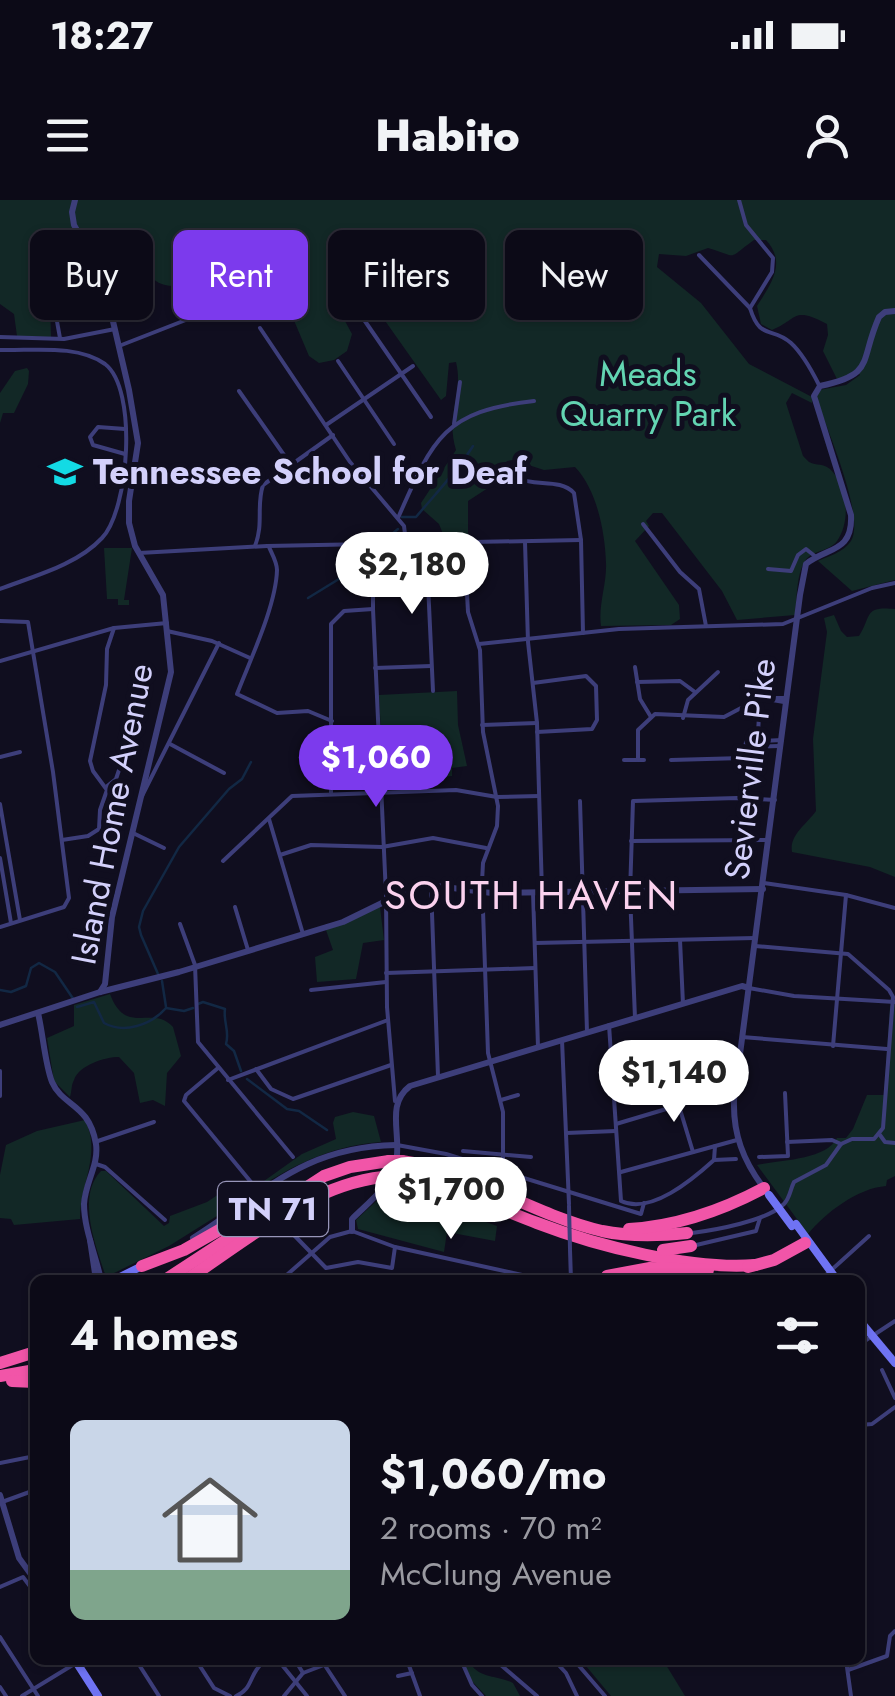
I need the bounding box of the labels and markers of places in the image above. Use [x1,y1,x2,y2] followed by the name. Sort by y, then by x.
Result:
[93,447,529,497] place label: Tennessee School for Deaf
[46,453,84,491] school or university icon: Tennessee School for Deaf
[331,532,493,617] pin: $2,180
[295,725,457,810] pin: $1,060
[593,1040,755,1125] pin: $1,140
[370,1157,532,1242] pin: $1,700

